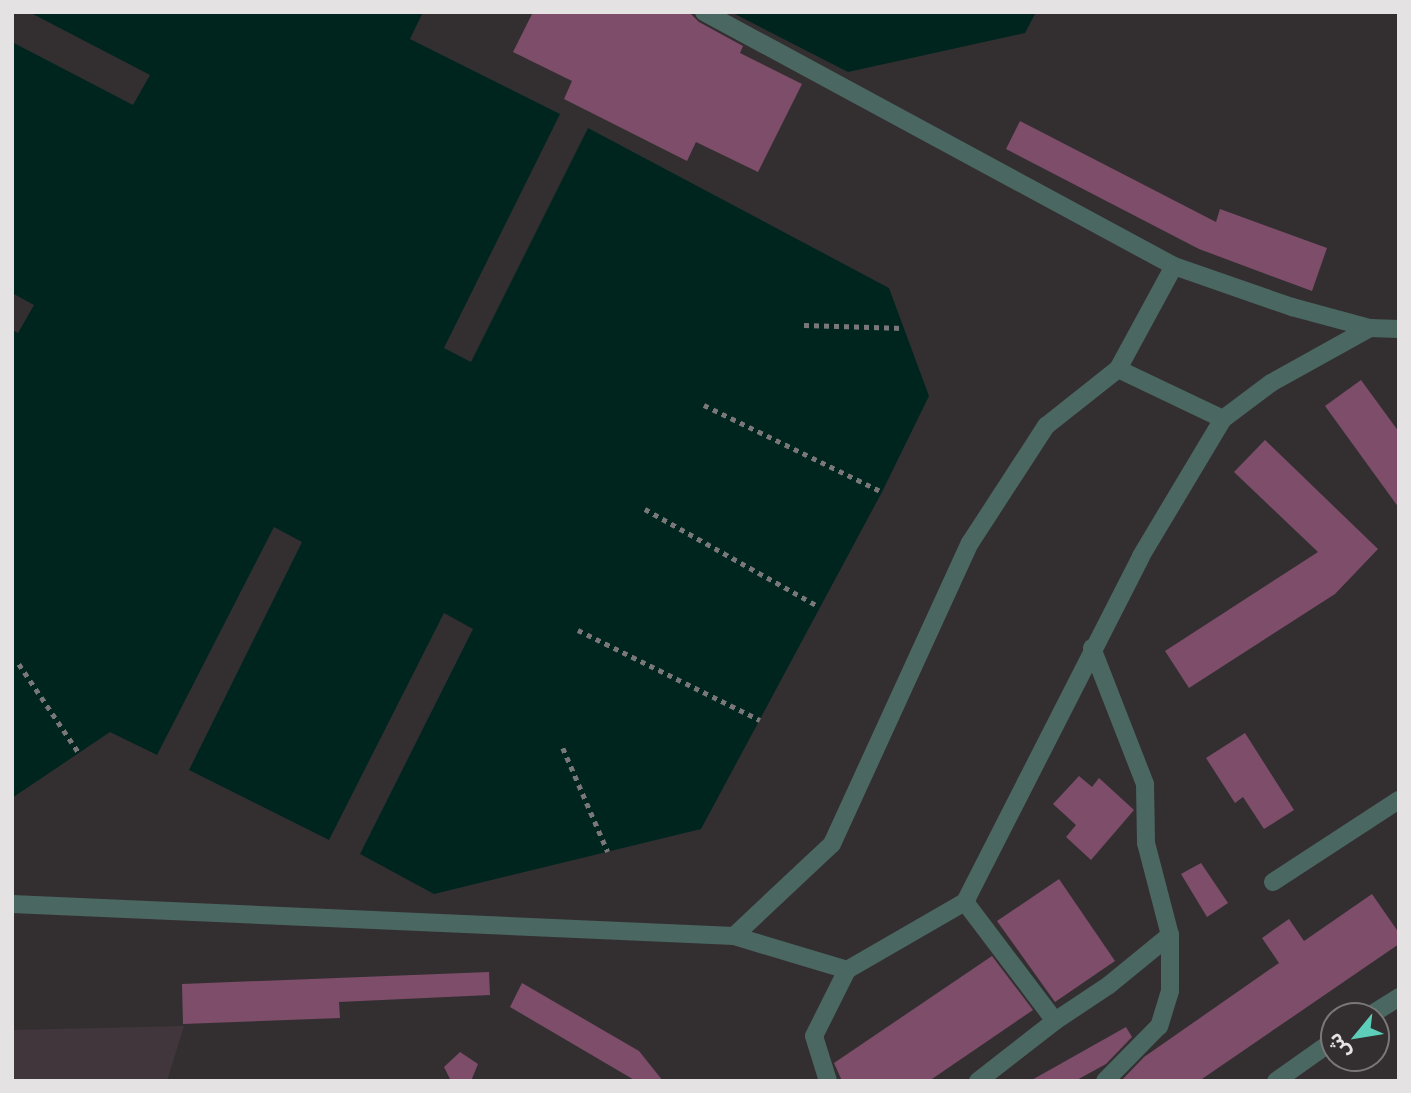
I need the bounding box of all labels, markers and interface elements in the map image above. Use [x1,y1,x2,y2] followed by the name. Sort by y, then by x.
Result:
[1320,1002,1390,1072] north arrow
[1322,1030,1355,1064] text: ش

